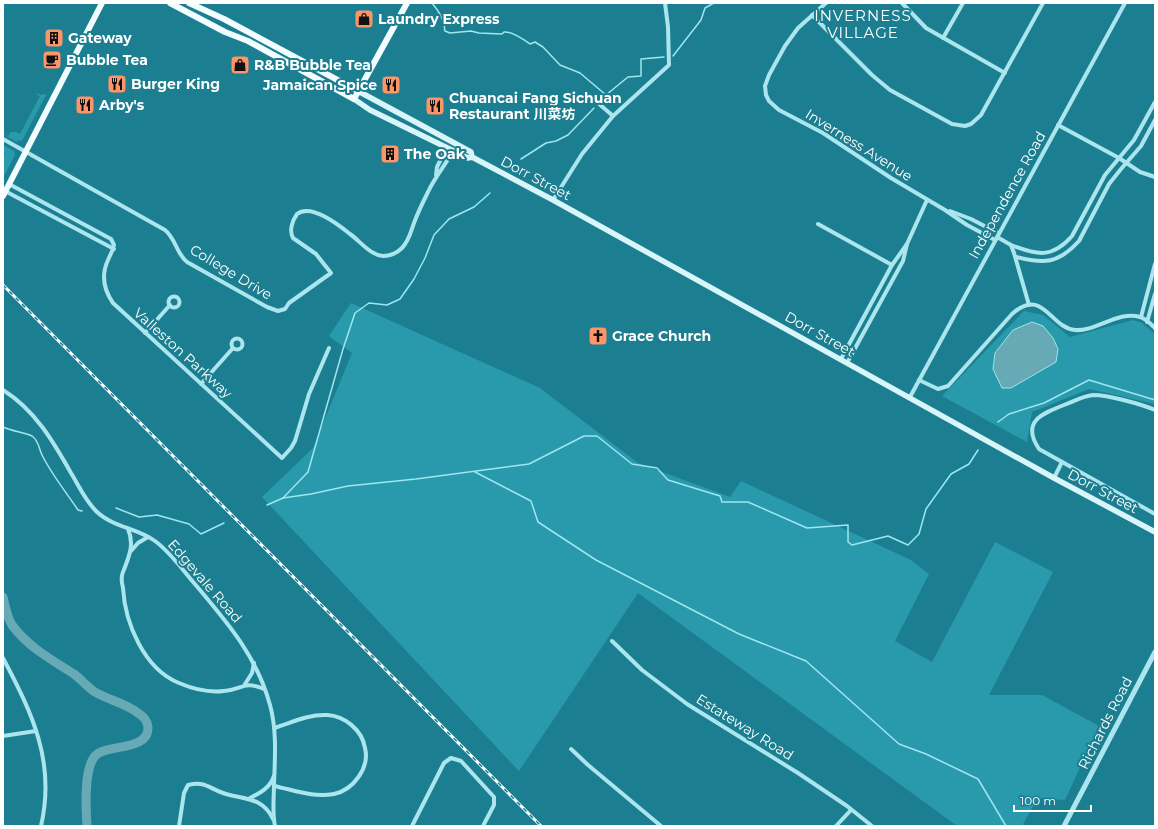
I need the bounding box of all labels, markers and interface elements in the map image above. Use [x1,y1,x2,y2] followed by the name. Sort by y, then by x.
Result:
[814,6,912,42] district label: INVERNESS VILLAGE
[353,8,375,30] shop icon: Laundry Express
[378,10,500,28] place label: Laundry Express
[43,27,65,49] building icon: Gateway
[68,29,132,47] place label: Gateway
[41,49,63,71] cafe icon: Bubble Tea
[66,51,148,69] place label: Bubble Tea
[229,54,251,76] shop icon: R&B Bubble Tea
[254,56,371,74] place label: R&B Bubble Tea
[106,73,128,95] restaurant icon: Burger King
[380,74,402,96] restaurant icon: Jamaican Spice
[131,75,220,93] place label: Burger King
[262,76,377,94] place label: Jamaican Spice
[449,89,622,123] place label: Chuancai Fang Sichuan Restaurant 川菜坊
[74,94,96,116] restaurant icon: Arby's
[424,95,446,117] restaurant icon: Chuancai Fang Sichuan Restaurant 川菜坊
[98,96,145,114] place label: Arby's
[802,105,916,185] street label: Inverness Avenue
[964,128,1050,262] street label: Independence Road
[379,143,401,165] building icon: The Oak
[404,145,466,163] place label: The Oak
[498,152,575,204] street label: Dorr Street
[187,240,275,304] street label: College Drive
[130,304,236,402] street label: Valleston Parkway
[782,307,859,361] street label: Dorr Street
[587,325,609,347] church icon: Grace Church
[612,327,711,345] place label: Grace Church
[1065,465,1142,517] street label: Dorr Street
[164,536,246,626] street label: Edgevale Road
[1074,674,1136,772] street label: Richards Road
[693,690,797,764] street label: Estateway Road
[1014,787,1091,813] scale bar
[1020,793,1056,808] text: 100 m

